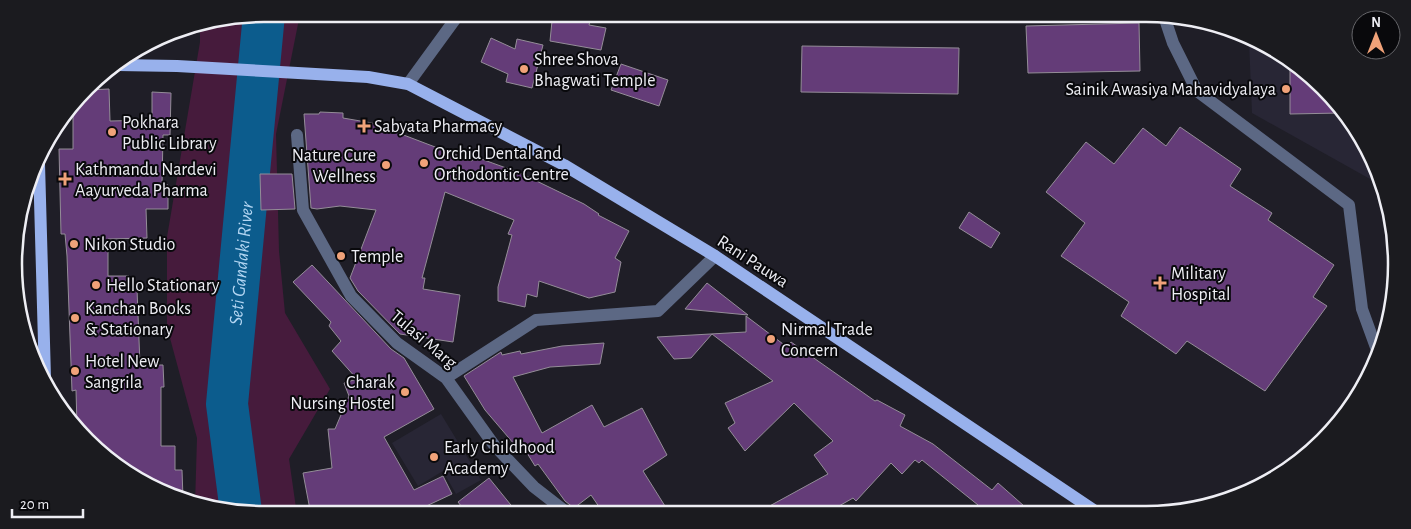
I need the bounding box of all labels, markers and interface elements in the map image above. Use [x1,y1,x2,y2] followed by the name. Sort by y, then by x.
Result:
[1351,10,1401,60] north arrow
[1371,16,1381,30] text: N
[534,51,656,90] place label: Shree Shova Bhagwati Temple
[518,63,530,75] marker: Shree Shova Bhagwati Temple
[1065,81,1276,99] place label: Sainik Awasiya Mahavidyalaya
[1280,83,1292,95] marker: Sainik Awasiya Mahavidyalaya
[122,114,217,153] place label: Pokhara Public Library
[374,118,502,136] place label: Sabyata Pharmacy
[358,120,370,132] marker: Sabyata Pharmacy
[106,126,118,138] marker: Pokhara Public Library
[434,145,569,184] place label: Orchid Dental and Orthodontic Centre
[292,147,376,186] place label: Nature Cure Wellness
[418,157,430,169] marker: Orchid Dental and Orthodontic Centre
[380,159,392,171] marker: Nature Cure Wellness
[75,161,217,200] place label: Kathmandu Nardevi Aayurveda Pharma
[59,173,71,185] marker: Kathmandu Nardevi Aayurveda Pharma
[227,200,257,326] water label: Seti Gandaki River
[714,232,791,291] street label: Rani Pauwa
[84,236,176,254] place label: Nikon Studio
[68,238,80,250] marker: Nikon Studio
[351,248,403,266] place label: Temple
[335,250,347,262] marker: Temple
[1171,265,1230,304] place label: Military Hospital
[1153,276,1167,290] marker: Military Hospital
[106,277,220,295] place label: Hello Stationary
[90,279,102,291] marker: Hello Stationary
[85,300,191,339] place label: Kanchan Books & Stationary
[387,307,460,373] street label: Tulasi Marg
[69,312,81,324] marker: Kanchan Books & Stationary
[781,321,873,360] place label: Nirmal Trade Concern
[765,333,777,345] marker: Nirmal Trade Concern
[85,353,159,392] place label: Hotel New Sangrila
[69,365,81,377] marker: Hotel New Sangrila
[290,374,396,413] place label: Charak Nursing Hostel
[399,386,411,398] marker: Charak Nursing Hostel
[444,439,555,478] place label: Early Childhood Academy
[428,451,440,463] marker: Early Childhood Academy
[12,486,84,518] scale bar
[20,497,49,512] text: 20 m

